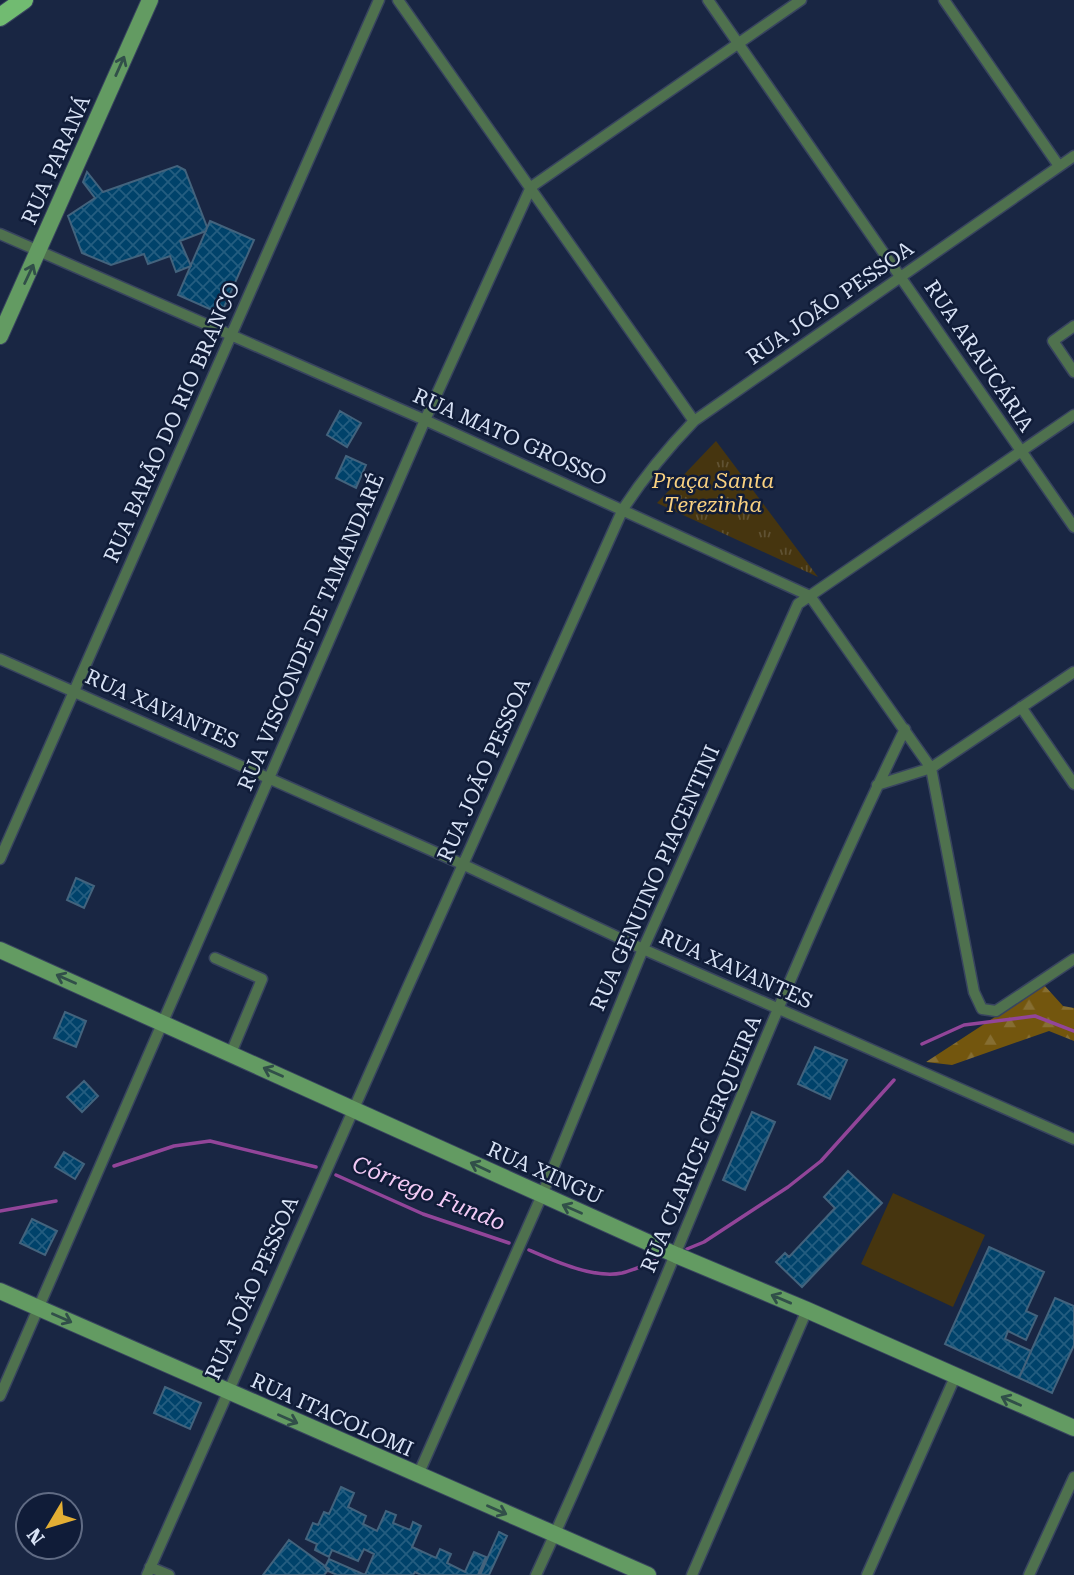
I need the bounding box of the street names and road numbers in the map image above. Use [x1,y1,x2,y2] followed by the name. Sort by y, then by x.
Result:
[16,91,95,228] street label: RUA PARANÁ
[741,235,918,370] street label: RUA JOÃO PESSOA
[919,275,1040,436] street label: RUA ARAUCÁRIA
[98,278,245,566] street label: RUA BARÃO DO RIO BRANCO
[409,383,611,491] street label: RUA MATO GROSSO
[232,469,389,794] street label: RUA VISCONDE DE TAMANDARÉ
[82,664,242,754] street label: RUA XAVANTES
[432,674,535,865] street label: RUA JOÃO PESSOA
[586,742,724,1014] street label: RUA GENUINO PIACENTINI
[656,924,816,1014] street label: RUA XAVANTES
[636,1012,766,1276] street label: RUA CLARICE CERQUEIRA
[484,1137,606,1209] street label: RUA XINGU
[200,1192,303,1383] street label: RUA JOÃO PESSOA
[247,1368,417,1462] street label: RUA ITACOLOMI

